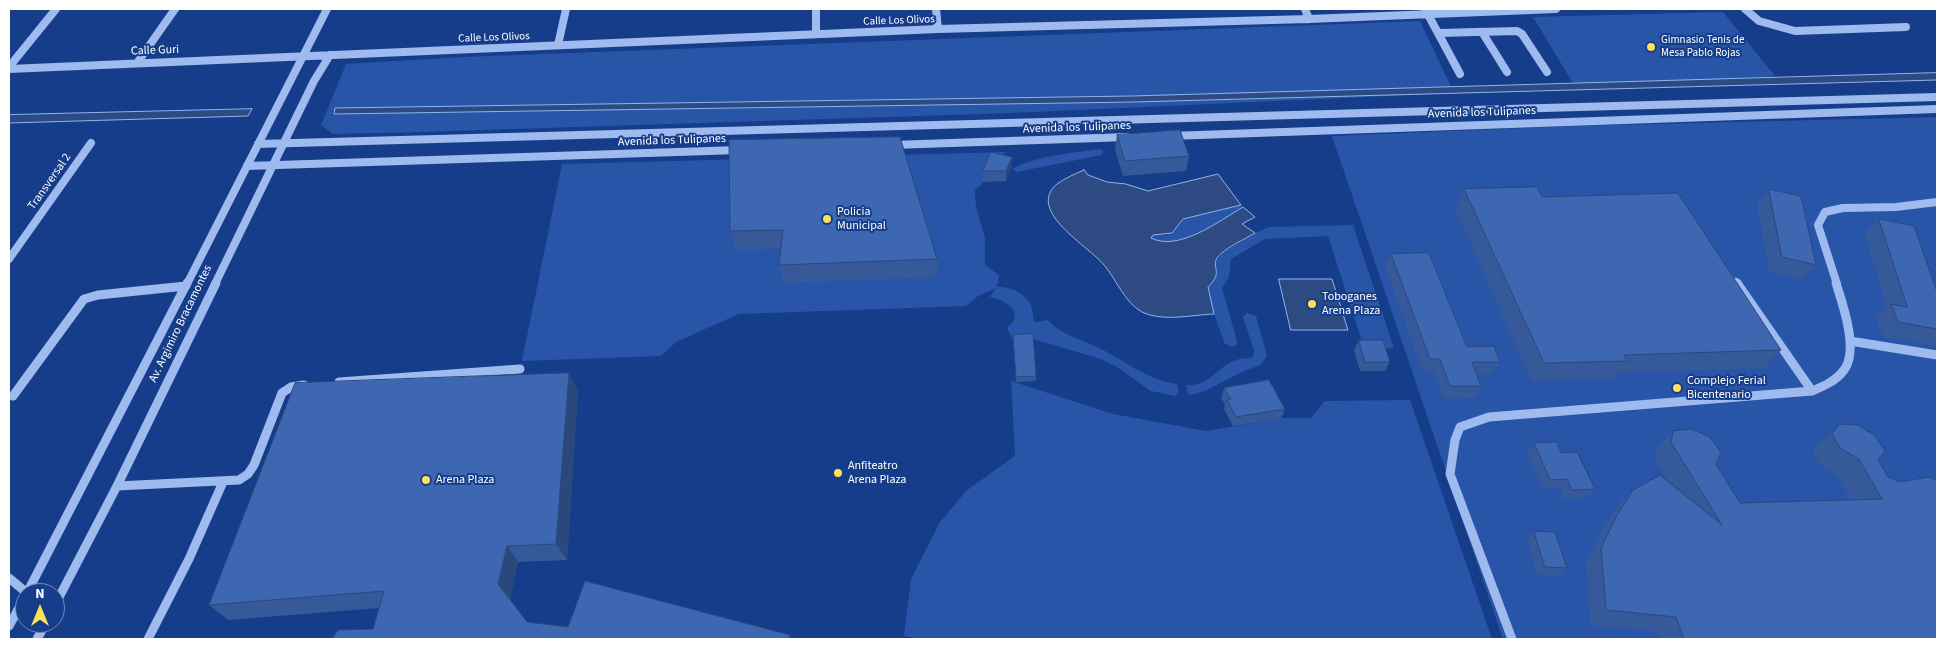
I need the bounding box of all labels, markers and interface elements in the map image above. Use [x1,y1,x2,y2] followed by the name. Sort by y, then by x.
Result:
[863,13,935,29] street label: Calle Los Olivos
[458,30,530,46] street label: Calle Los Olivos
[1661,34,1744,60] place label: Gimnasio Tenis de Mesa Pablo Rojas
[1645,41,1657,53] marker: Gimnasio Tenis de Mesa Pablo Rojas
[131,43,179,59] street label: Calle Guri
[1428,104,1536,122] street label: Avenida los Tulipanes
[1023,119,1131,137] street label: Avenida los Tulipanes
[618,132,726,150] street label: Avenida los Tulipanes
[25,151,75,213] street label: Transversal 2
[837,205,886,233] place label: Policia Municipal
[821,213,833,225] marker: Policia Municipal
[146,263,216,385] street label: Av. Argimiro Bracamontes
[1322,290,1380,318] place label: Toboganes Arena Plaza
[1306,298,1318,310] marker: Toboganes Arena Plaza
[1687,374,1766,402] place label: Complejo Ferial Bicentenario
[1671,382,1683,394] marker: Complejo Ferial Bicentenario
[848,459,906,487] place label: Anfiteatro Arena Plaza
[832,467,844,479] marker: Anfiteatro Arena Plaza
[436,473,494,487] place label: Arena Plaza
[420,474,432,486] marker: Arena Plaza
[15,583,65,633] north arrow
[35,584,45,604] text: N

